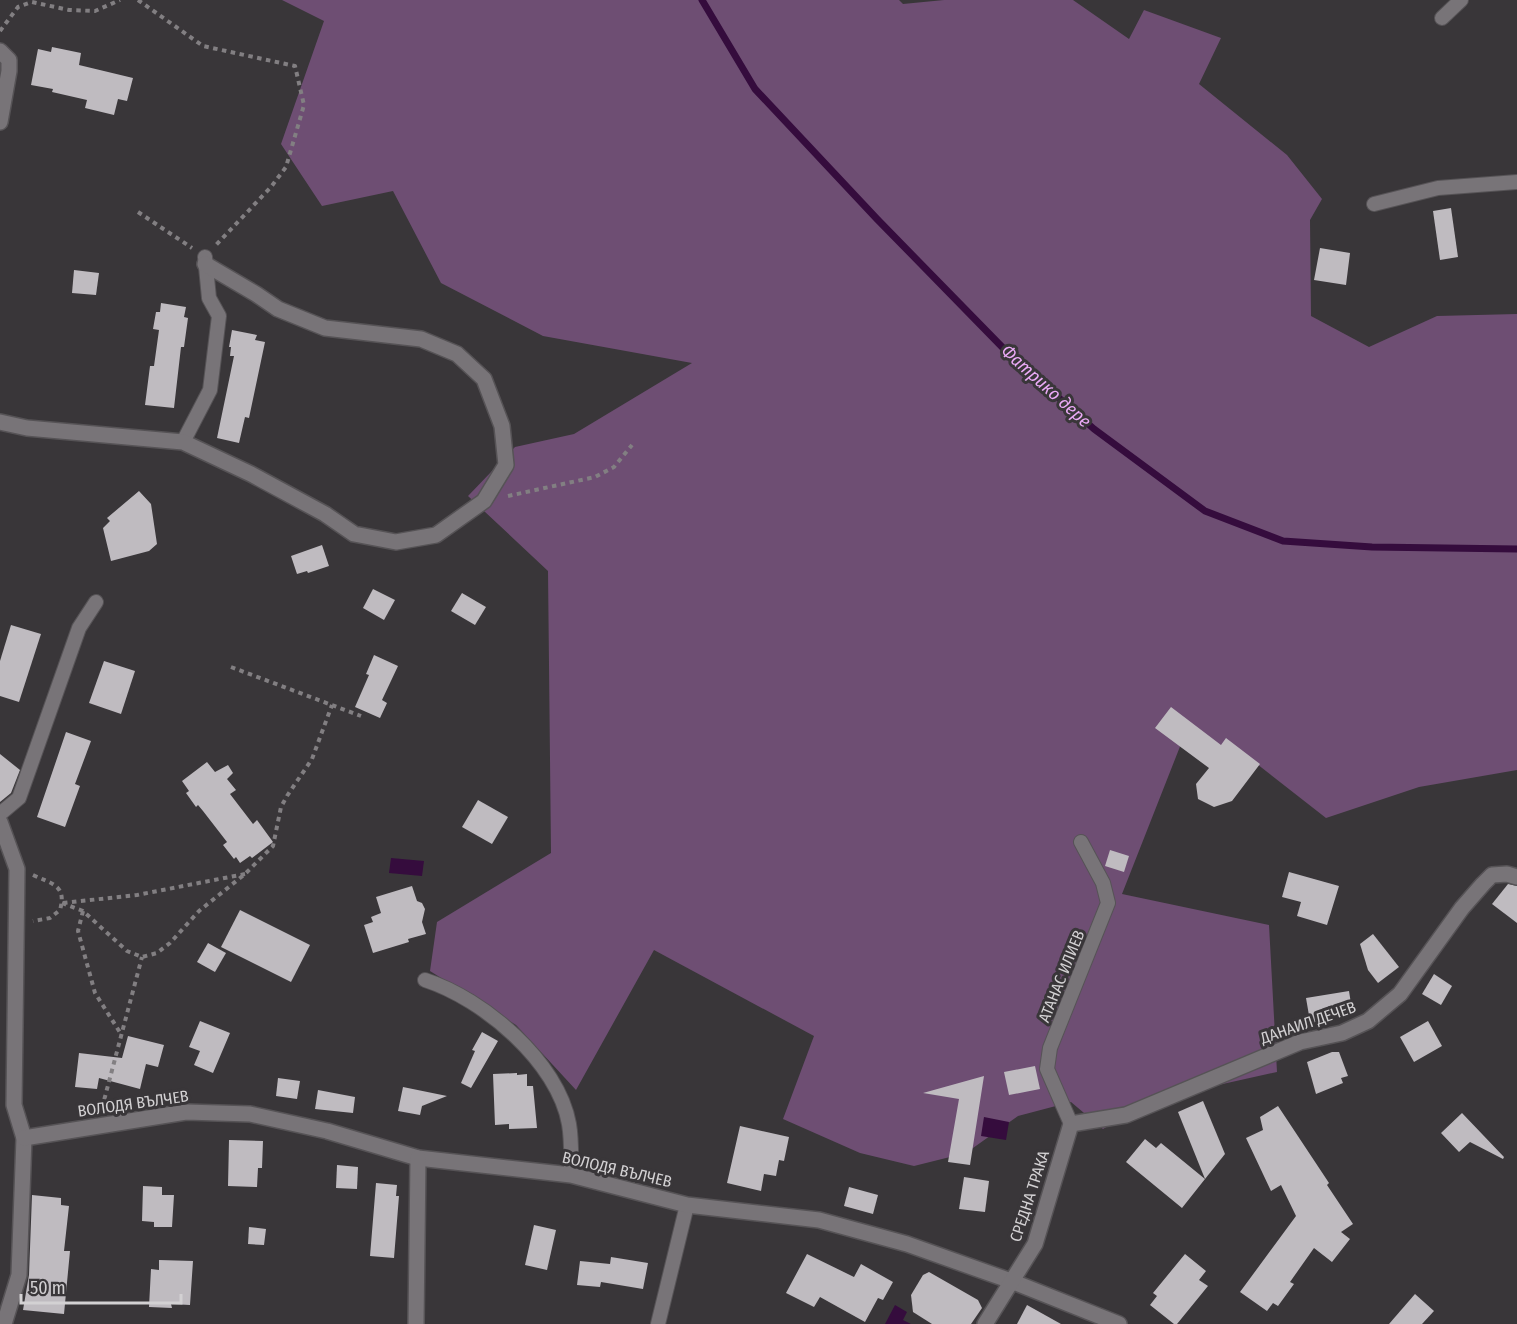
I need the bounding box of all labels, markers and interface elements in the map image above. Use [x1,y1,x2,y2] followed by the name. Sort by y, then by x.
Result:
[997,340,1096,432] water label: Фатрико дере
[1034,927,1089,1025] street label: АТАНАС ИЛИЕВ
[1257,997,1359,1048] street label: ДАНАИЛ ДЕЧЕВ
[76,1086,190,1121] street label: ВОЛОДЯ ВЪЛЧЕВ
[1006,1147,1053,1244] street label: СРЕДНА ТРАКА
[560,1148,674,1191] street label: ВОЛОДЯ ВЪЛЧЕВ
[21,1267,182,1305] scale bar
[30,1277,66,1299] text: 50 m

